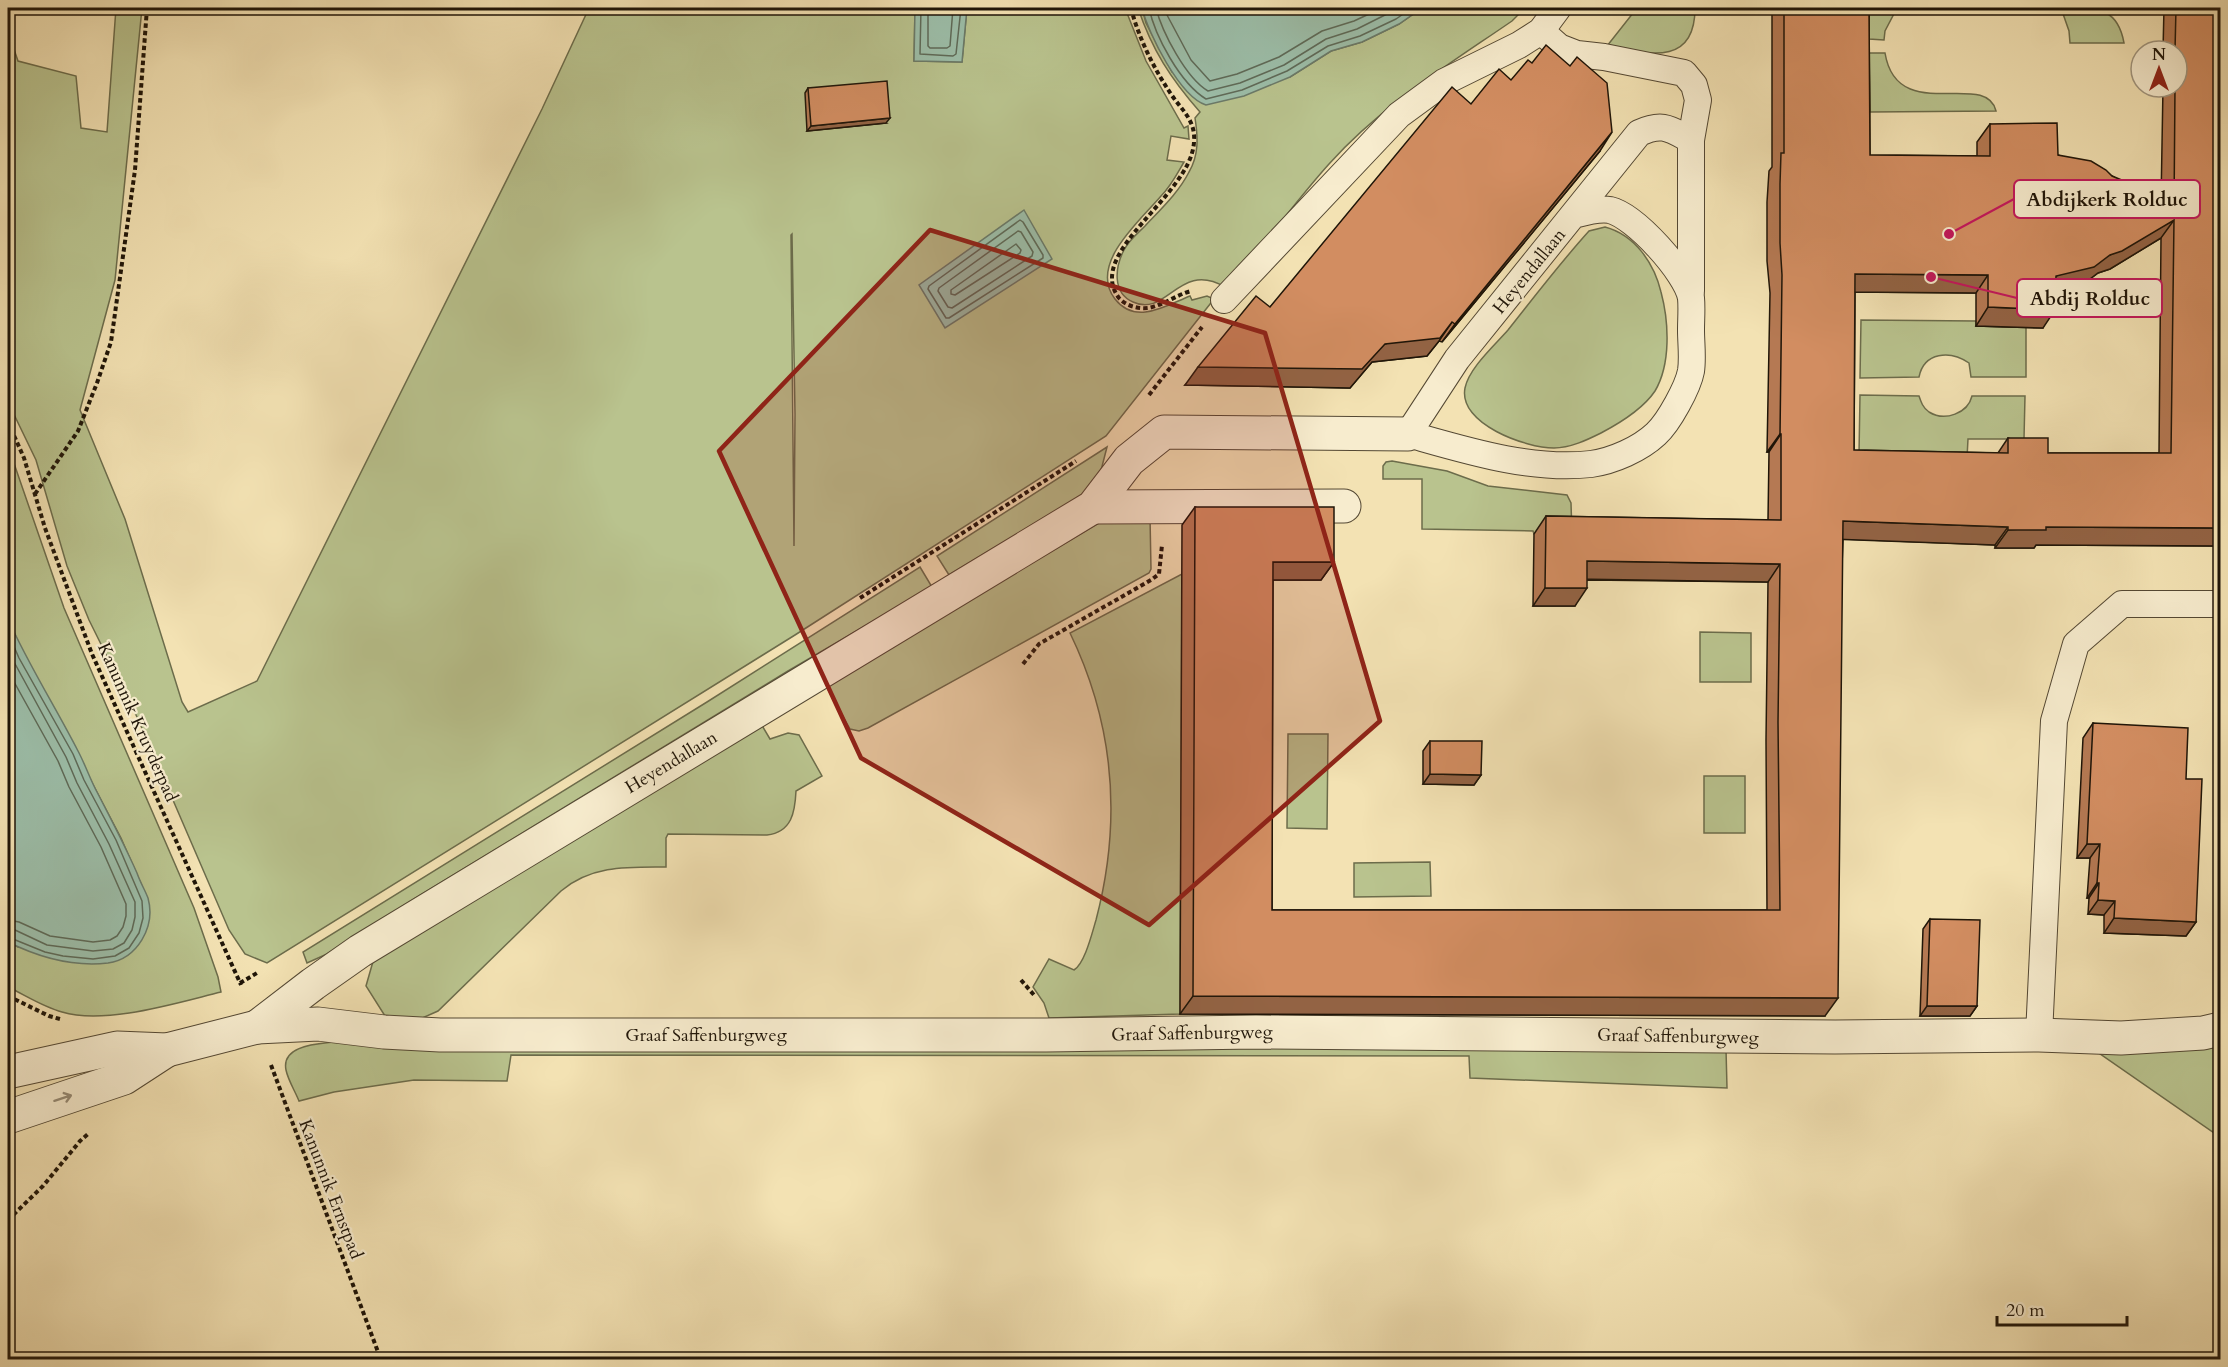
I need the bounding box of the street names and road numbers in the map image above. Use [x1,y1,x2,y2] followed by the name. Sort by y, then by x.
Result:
[1487,223,1572,319] street label: Heyendallaan
[91,639,184,806] street label: Kanunnik Kruyderpad
[620,725,723,800] street label: Heyendallaan
[1111,1020,1274,1047] street label: Graaf Saffenburgweg
[625,1023,788,1048] street label: Graaf Saffenburgweg
[1597,1023,1760,1050] street label: Graaf Saffenburgweg
[292,1116,369,1263] street label: Kanunnik Ernstpad

